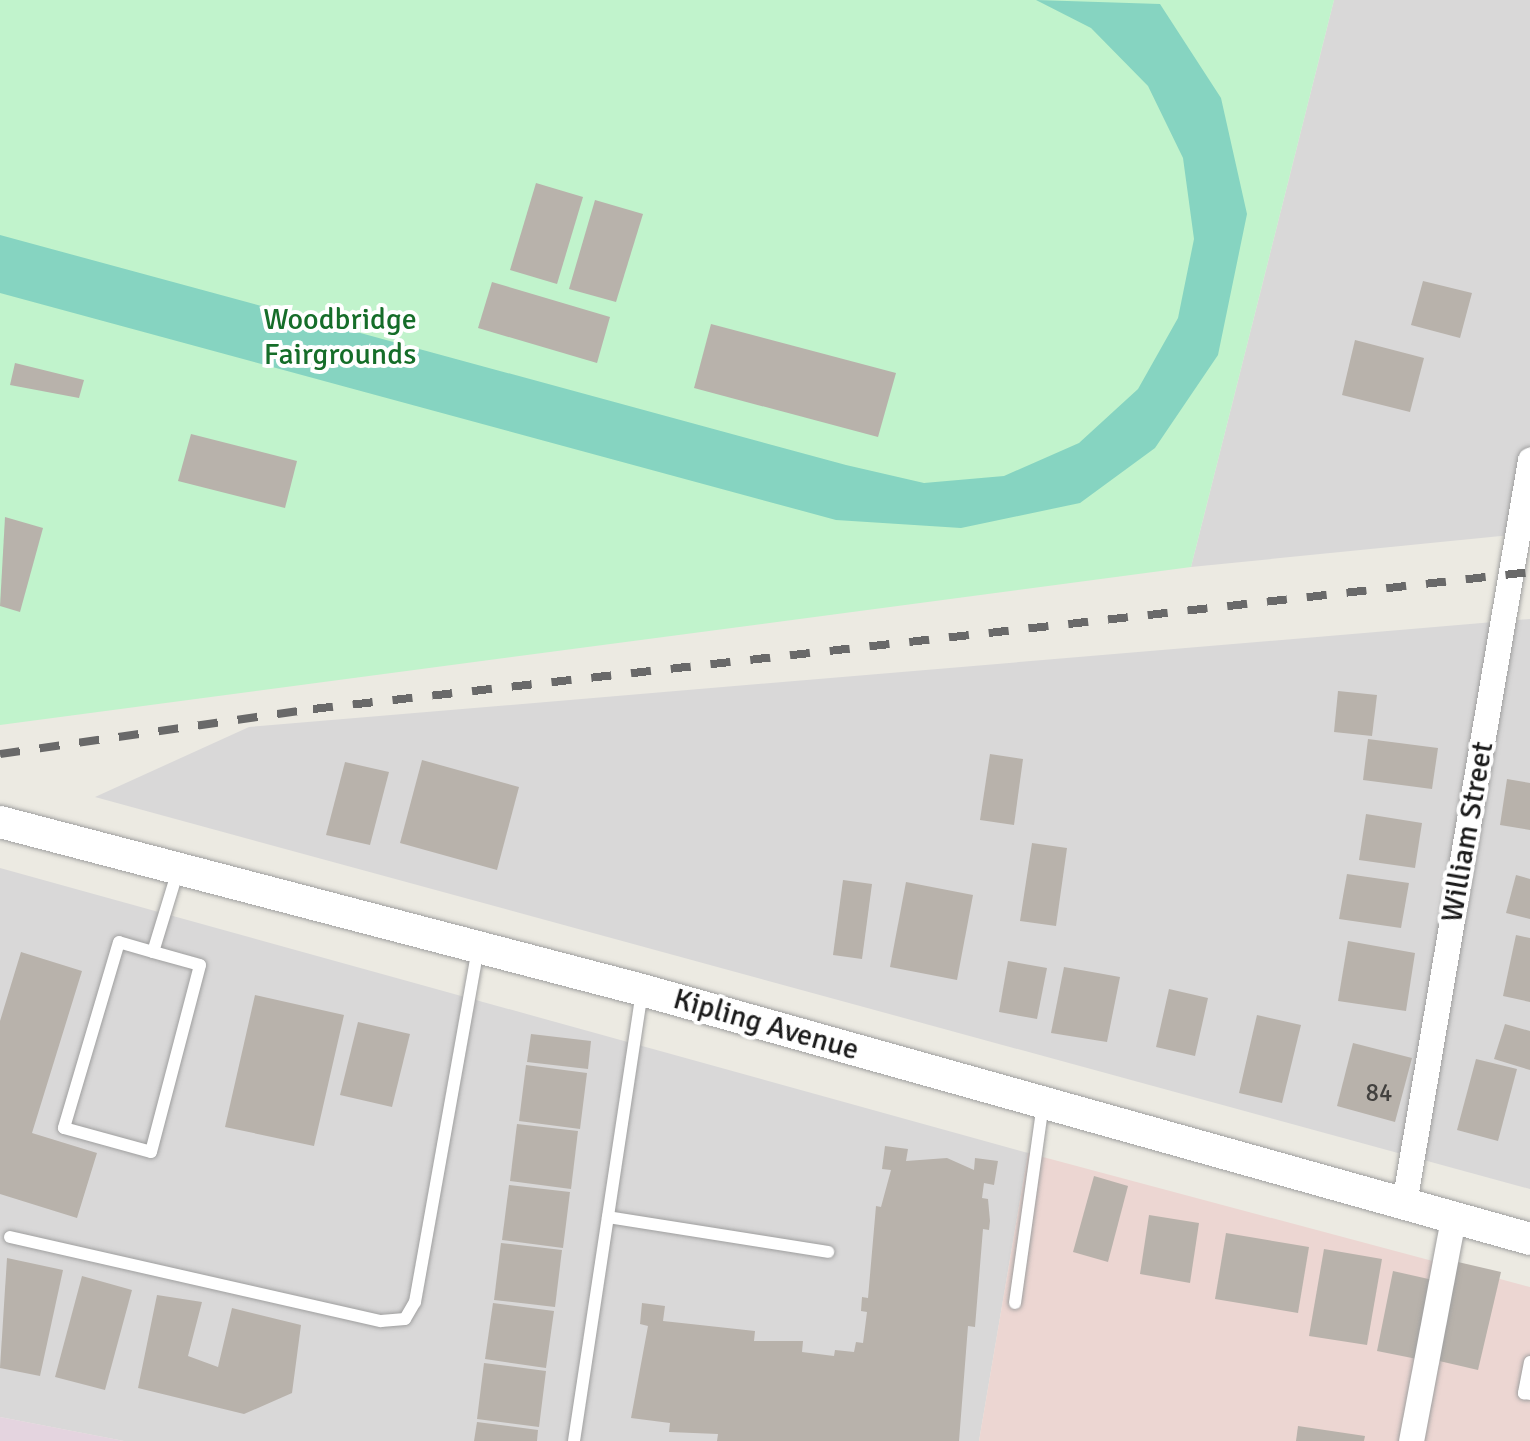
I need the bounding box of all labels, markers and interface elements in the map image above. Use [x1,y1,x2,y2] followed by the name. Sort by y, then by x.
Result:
[263,302,417,372] park label: Woodbridge Fairgrounds
[1434,739,1502,925] street label: William Street
[669,981,863,1069] street label: Kipling Avenue
[1366,1078,1392,1108] house number: 84

